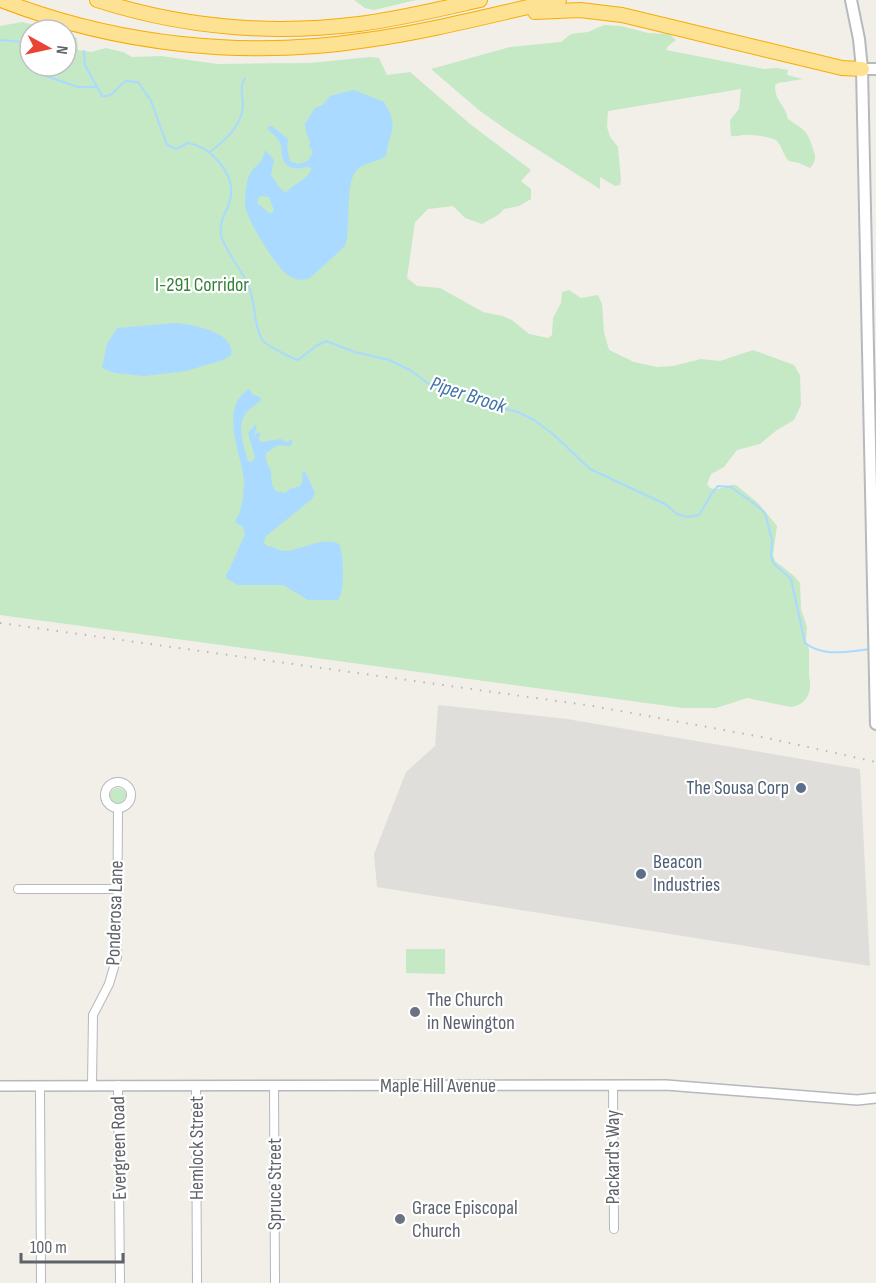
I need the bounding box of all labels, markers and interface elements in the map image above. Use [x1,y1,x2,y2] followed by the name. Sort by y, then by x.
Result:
[18,18,78,78] north arrow
[51,44,71,55] text: N
[155,273,249,297] park label: I-291 Corridor
[427,371,510,419] water label: Piper Brook
[686,776,789,800] place label: The Sousa Corp
[794,781,808,795] marker: The Sousa Corp
[653,850,720,897] place label: Beacon Industries
[101,860,129,966] street label: Ponderosa Lane
[634,867,648,881] marker: Beacon Industries
[427,988,515,1035] place label: The Church in Newington
[408,1005,422,1019] marker: The Church in Newington
[380,1074,496,1098] street label: Maple Hill Avenue
[106,1096,132,1200] street label: Evergreen Road
[185,1096,209,1200] street label: Hemlock Street
[601,1110,625,1204] street label: Packard's Way
[263,1138,287,1230] street label: Spruce Street
[412,1196,518,1243] place label: Grace Episcopal Church
[393,1212,407,1226] marker: Grace Episcopal Church
[21,1226,123,1264] scale bar
[30,1237,67,1258] text: 100 m

